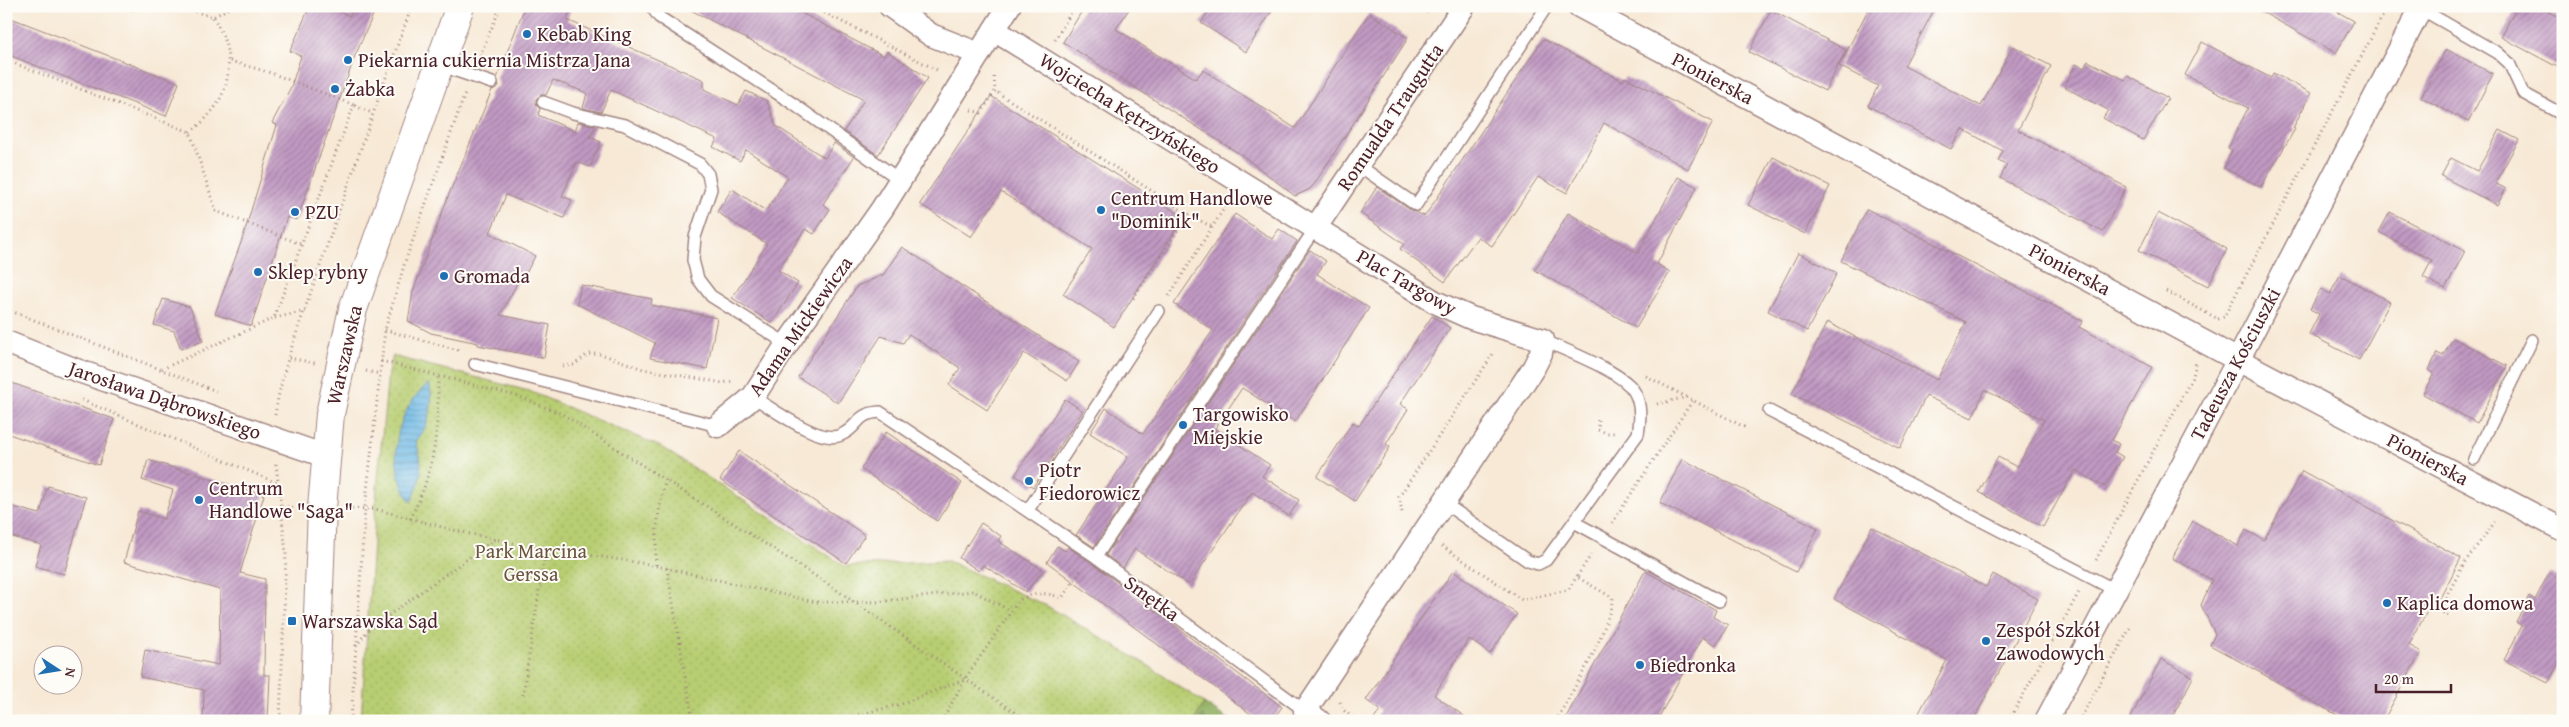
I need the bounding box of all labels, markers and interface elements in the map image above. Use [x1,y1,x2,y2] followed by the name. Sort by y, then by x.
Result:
[537,19,631,48] place label: Kebab King
[521,28,533,40] marker: Kebab King
[1329,37,1450,196] street label: Romualda Traugutta
[1667,44,1760,111] street label: Pionierska
[358,45,631,74] place label: Piekarnia cukiernia Mistrza Jana
[1034,45,1227,180] street label: Wojciecha Kętrzyńskiego
[342,54,354,66] marker: Piekarnia cukiernia Mistrza Jana
[345,74,396,103] place label: Żabka
[329,83,341,95] marker: Żabka
[1111,183,1273,235] place label: Centrum Handlowe "Dominik"
[305,197,340,226] place label: PZU
[1095,204,1107,216] marker: Centrum Handlowe "Dominik"
[289,206,301,218] marker: PZU
[2024,235,2117,302] street label: Pionierska
[1352,241,1463,322] street label: Plac Targowy
[740,249,859,402] street label: Adama Mickiewicza
[268,257,368,286] place label: Sklep rybny
[454,261,530,290] place label: Gromada
[252,266,264,278] marker: Sklep rybny
[438,270,450,282] marker: Gromada
[2182,282,2287,445] street label: Tadeusza Kościuszki
[318,302,369,408] street label: Warszawska
[62,352,265,446] street label: Jarosława Dąbrowskiego
[1193,399,1289,451] place label: Targowisko Miejskie
[1177,419,1189,431] marker: Targowisko Miejskie
[2382,425,2475,492] street label: Pionierska
[1039,455,1140,507] place label: Piotr Fiedorowicz
[209,473,353,525] place label: Centrum Handlowe "Saga"
[1023,475,1035,487] marker: Piotr Fiedorowicz
[193,494,205,506] marker: Centrum Handlowe "Saga"
[475,536,588,588] park label: Park Marcina Gerssa
[1119,568,1186,628] street label: Smętka
[2397,588,2534,617] place label: Kaplica domowa
[2381,597,2393,609] marker: Kaplica domowa
[302,606,438,635] place label: Warszawska Sąd
[286,615,298,627] marker: Warszawska Sąd
[1996,615,2104,667] place label: Zespół Szkół Zawodowych
[1980,635,1992,647] marker: Zespół Szkół Zawodowych
[32,644,82,694] north arrow
[1650,650,1737,679] place label: Biedronka
[1634,659,1646,671] marker: Biedronka
[2376,662,2452,694] scale bar
[60,666,81,680] text: N
[2384,668,2415,689] text: 20 m

